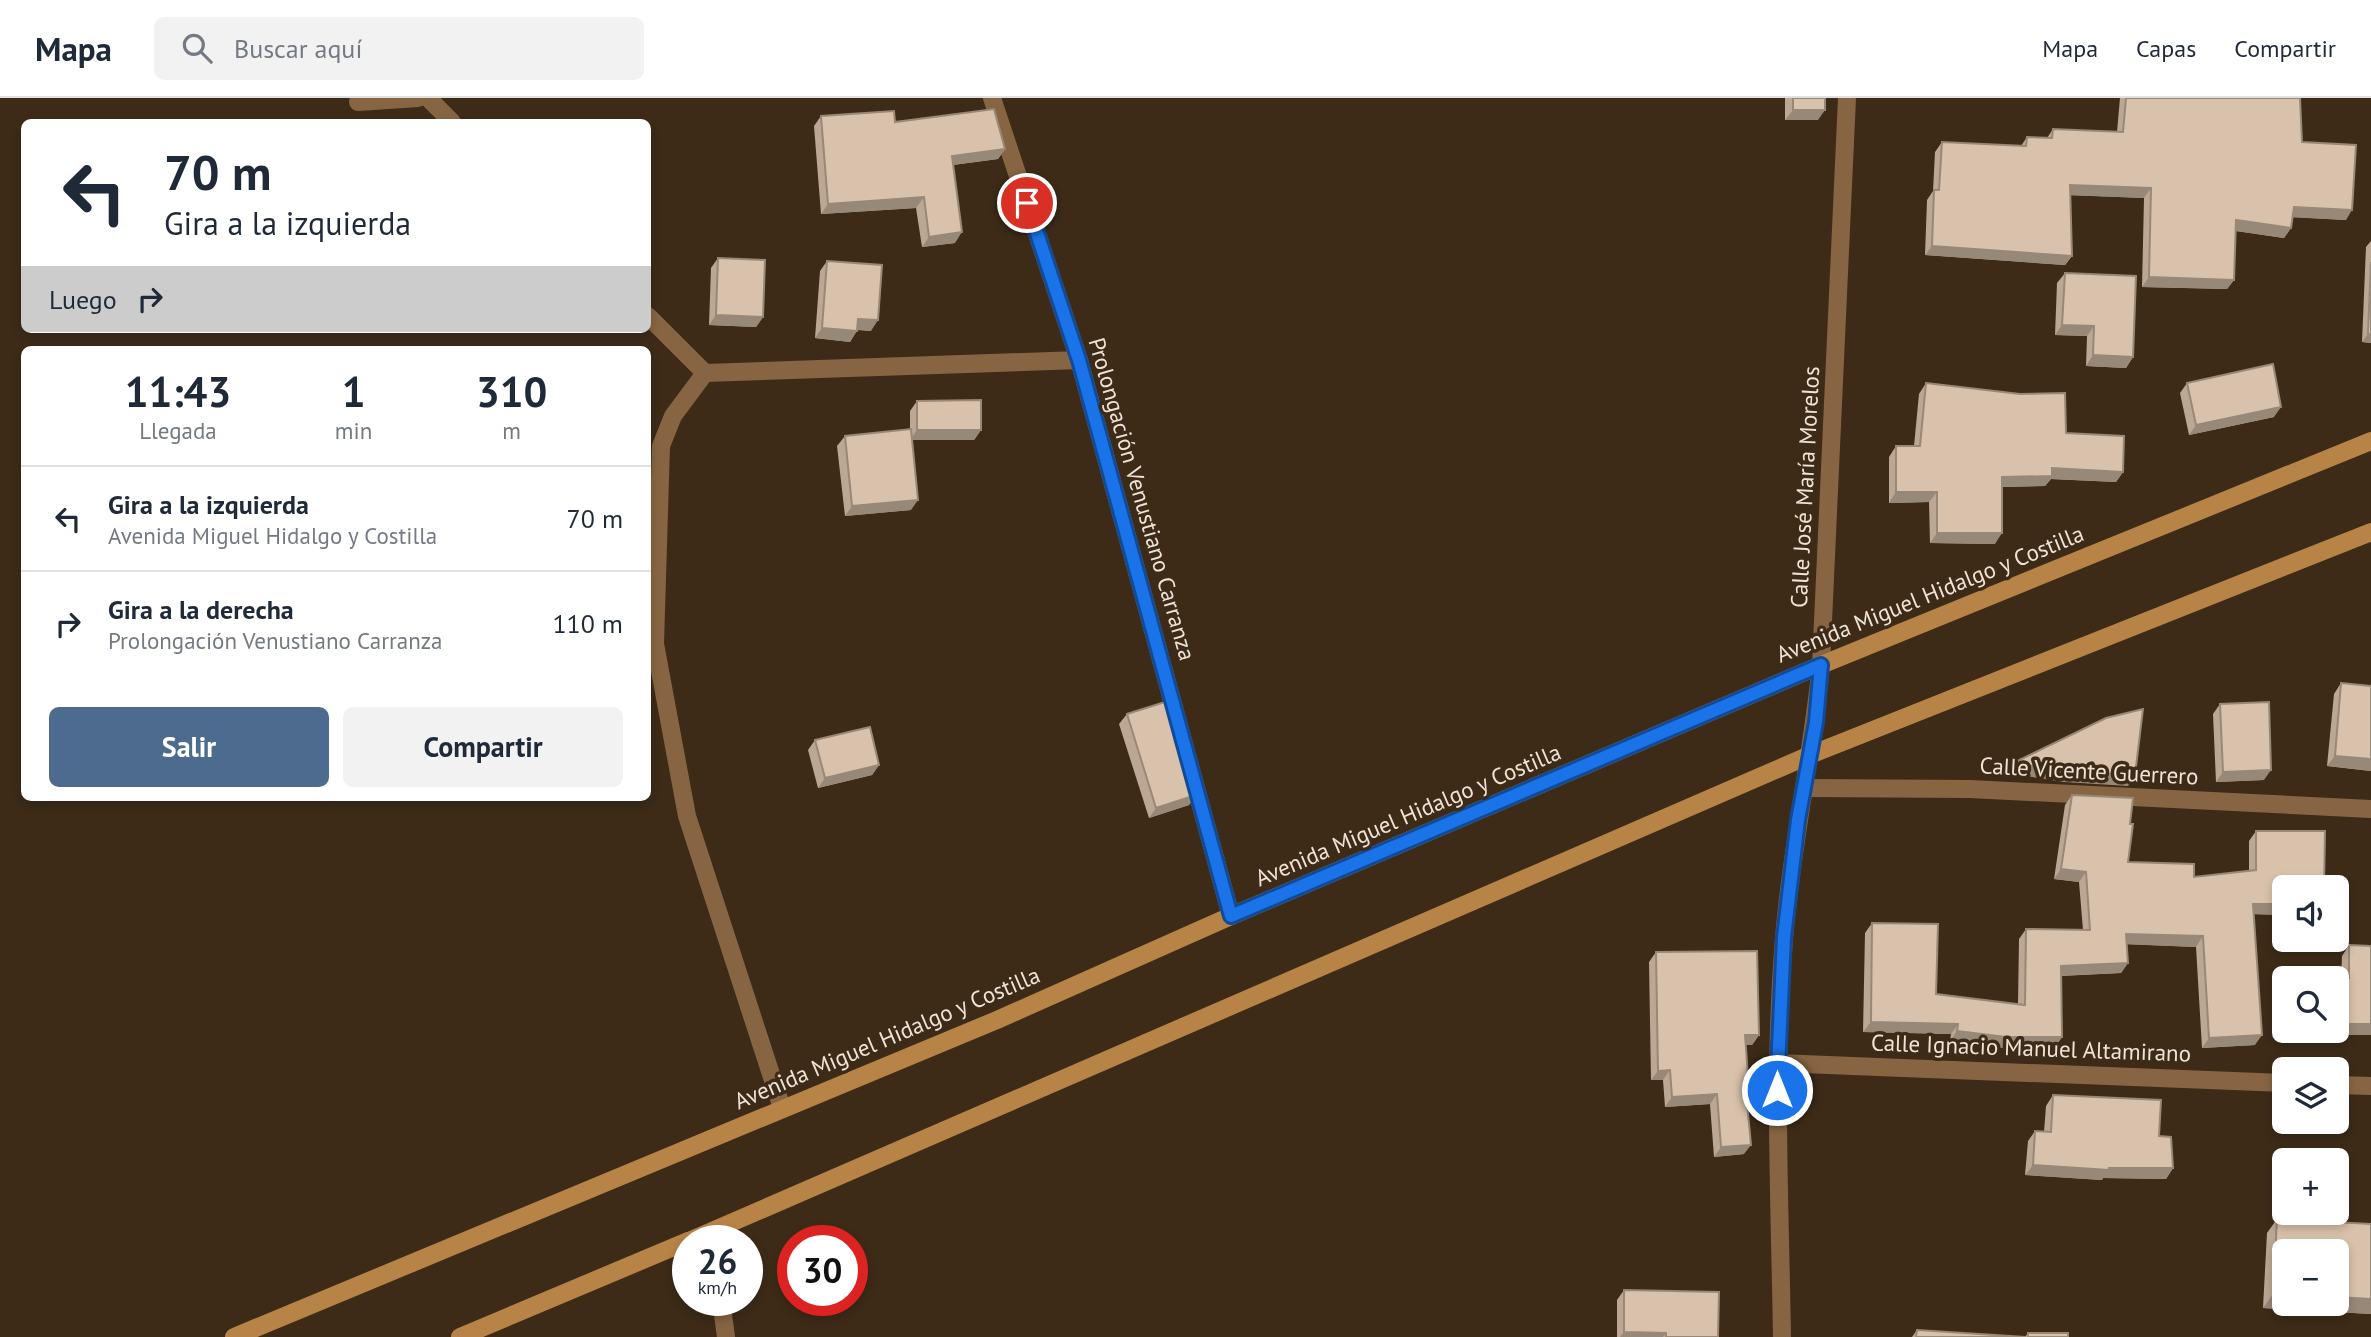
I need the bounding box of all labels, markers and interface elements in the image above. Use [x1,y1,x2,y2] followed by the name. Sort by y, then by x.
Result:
[154,17,644,80] search box
[35,27,112,70] text: Mapa
[178,29,216,67] icon: search
[234,32,362,65] text: Buscar aquí
[2042,33,2098,64] text: Mapa
[2136,33,2196,64] text: Capas
[2234,33,2336,64] text: Compartir
[164,140,271,204] text: 70 m
[49,147,140,238] icon: left
[997,173,1057,233] pin
[1008,184,1046,222] icon: arrive
[164,202,411,244] text: Gira a la izquierda
[131,280,169,318] icon: right
[49,283,117,316] text: Luego
[1082,334,1203,664] street label: Prolongación Venustiano Carranza
[125,364,231,419] text: 11:43
[342,364,365,419] text: 1
[476,364,547,419] text: 310
[1784,365,1825,608] street label: Calle José María Morelos
[139,416,217,445] text: Llegada
[335,416,372,445] text: min
[502,416,521,445] text: m
[108,488,309,521] text: Gira a la izquierda
[49,500,87,538] icon: left
[567,502,623,535] text: 70 m
[1772,518,2088,669] street label: Avenida Miguel Hidalgo y Costilla
[108,521,437,550] text: Avenida Miguel Hidalgo y Costilla
[108,593,294,626] text: Gira a la derecha
[49,605,87,643] icon: right
[552,607,623,640] text: 110 m
[108,626,442,655] text: Prolongación Venustiano Carranza
[49,707,329,787] button: Salir
[343,707,623,787] button: Compartir
[1251,737,1565,892] street label: Avenida Miguel Hidalgo y Costilla
[1979,750,2199,791] street label: Calle Vicente Guerrero
[2272,875,2349,1316] map controls
[2272,875,2349,952] button: sound
[730,960,1044,1115] street label: Avenida Miguel Hidalgo y Costilla
[2272,966,2349,1043] button: search
[1871,1027,2192,1068] street label: Calle Ignacio Manuel Altamirano
[1740,1053,1814,1127] position arrow
[2272,1057,2349,1134] button: layers
[2272,1148,2349,1225] button: +
[777,1225,868,1316] speed limit sign: 30
[698,1238,737,1284] text: 26
[2272,1239,2349,1316] button: −
[698,1276,737,1299] text: km/h

